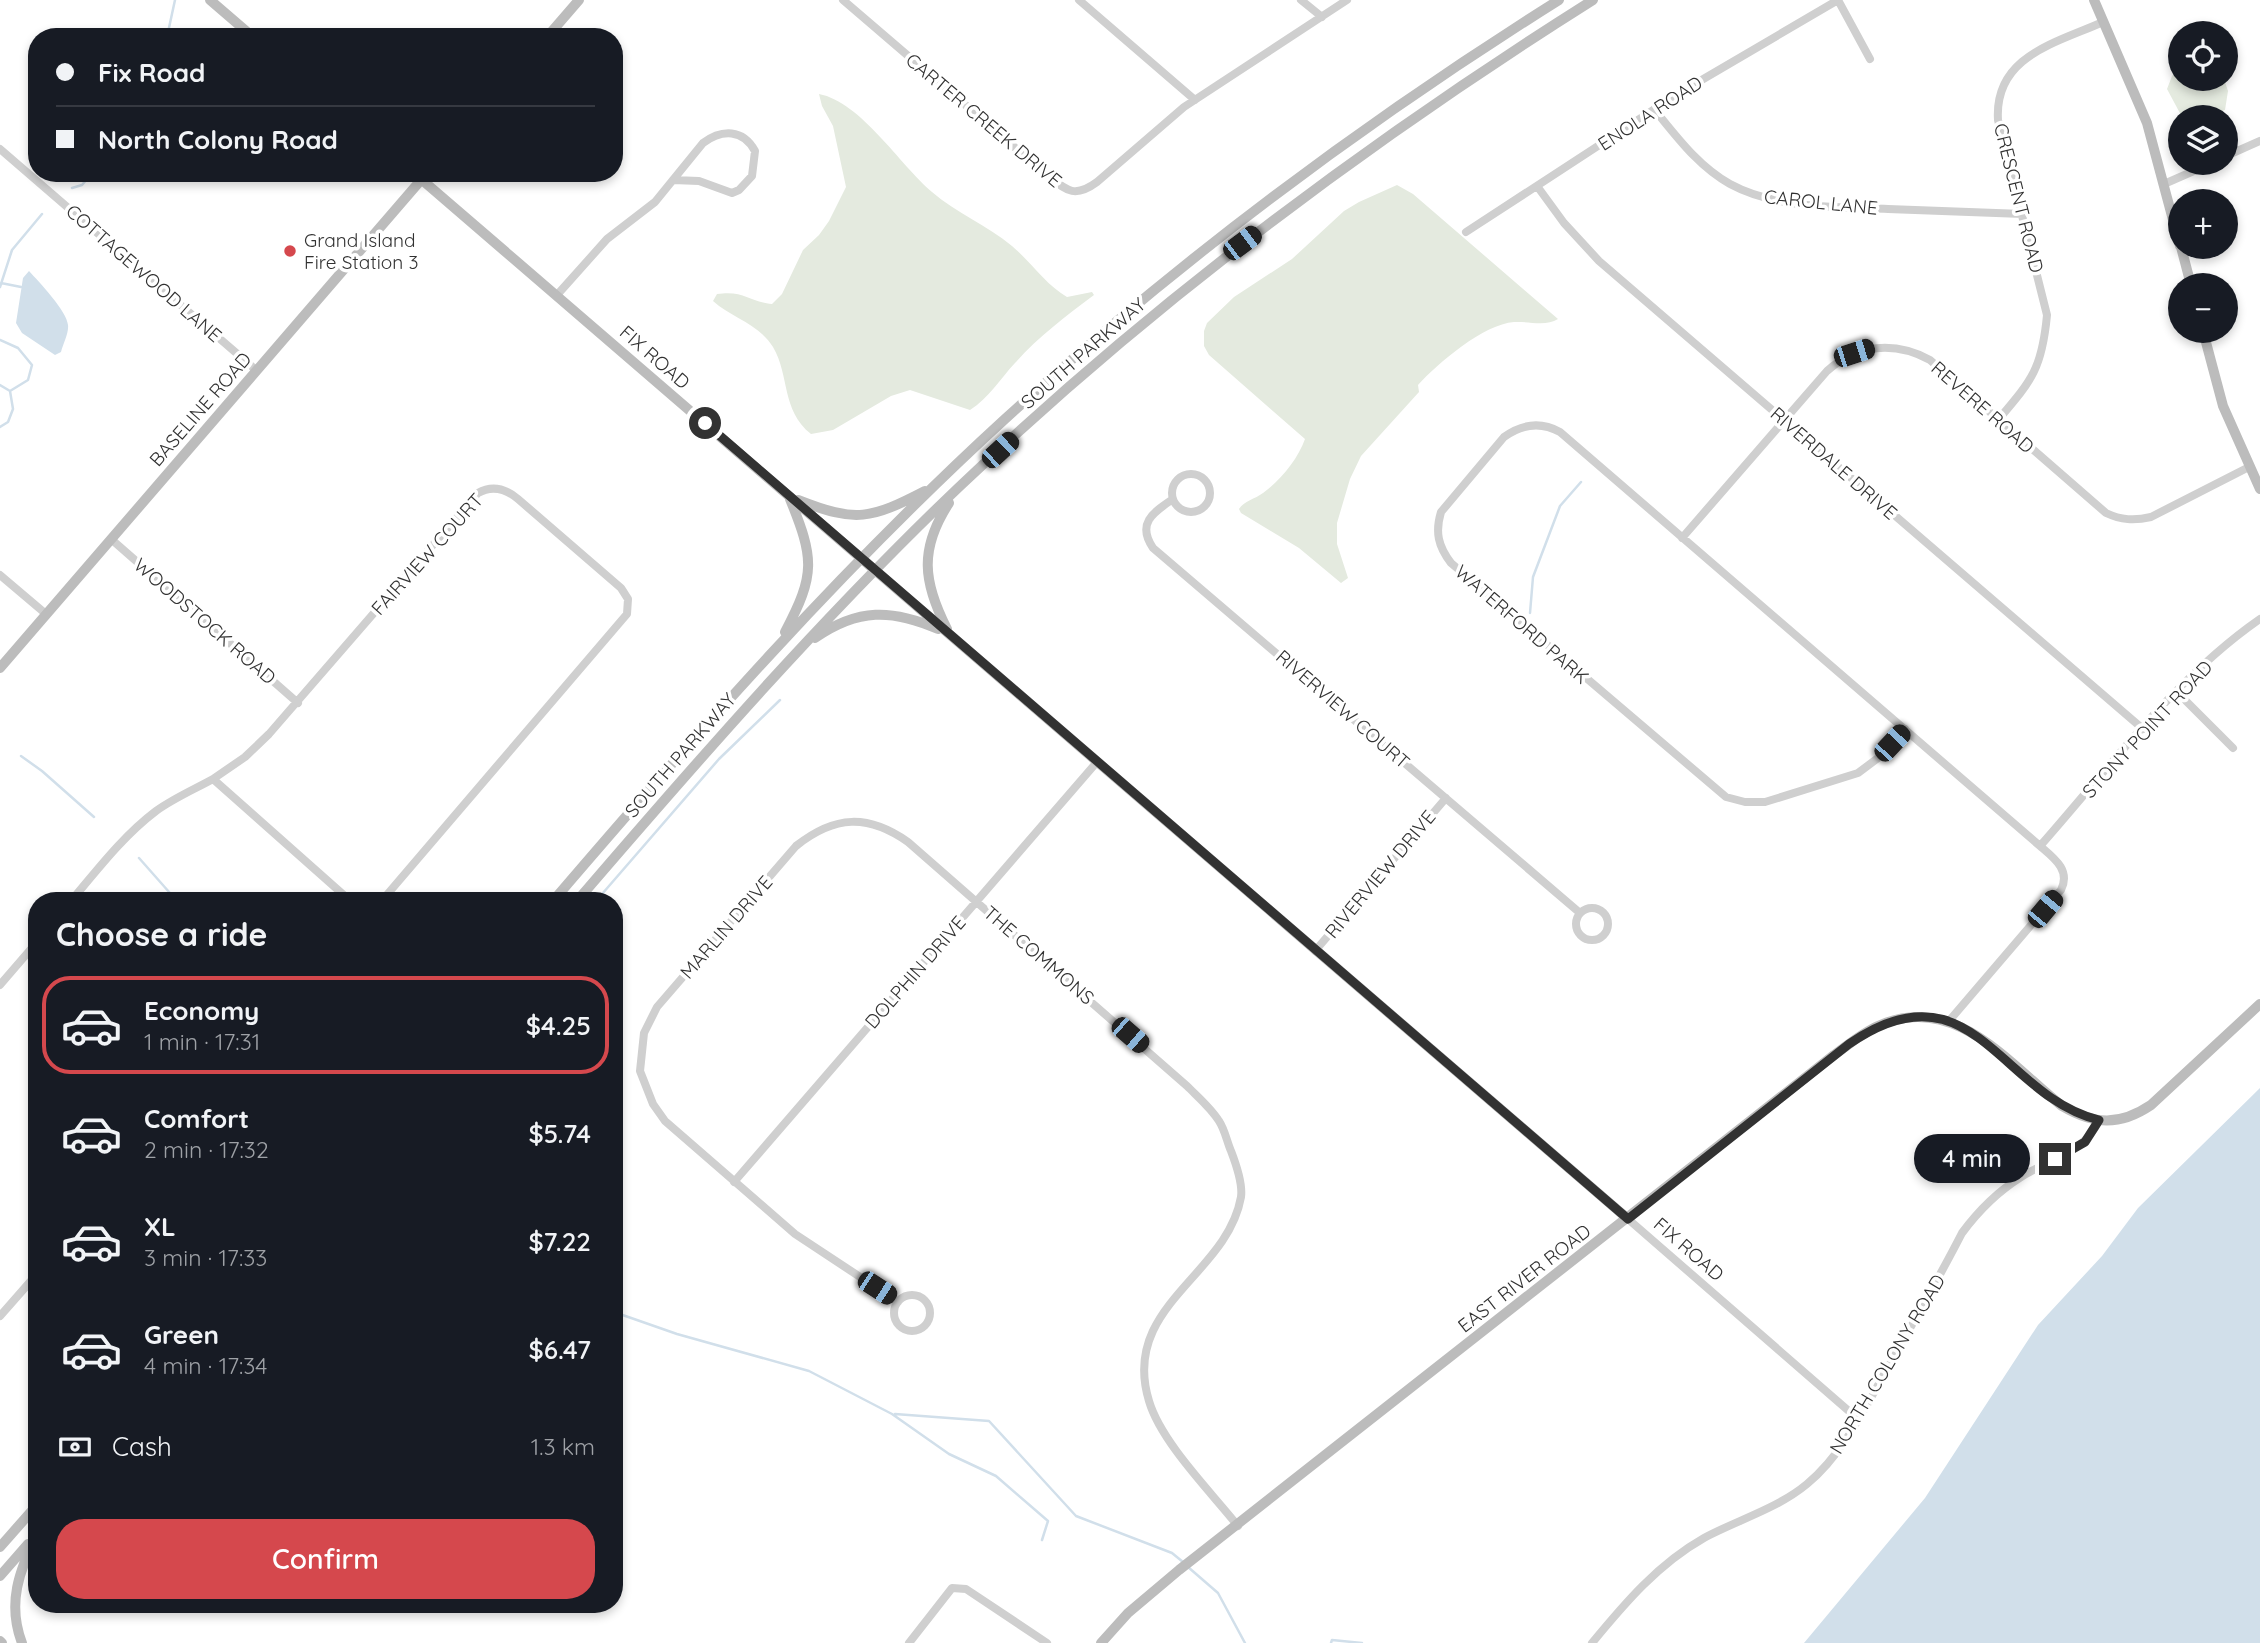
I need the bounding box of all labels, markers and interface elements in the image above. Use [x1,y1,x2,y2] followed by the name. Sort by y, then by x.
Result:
[2168,21,2238,343] map controls
[2168,21,2238,91] button: locate
[901,48,1067,192] street label: CARTER CREEK DRIVE
[98,56,205,89] text: Fix Road
[1593,70,1707,156] street label: ENOLA ROAD
[2168,105,2238,175] button: layers
[1989,121,2049,275] street label: CRESCENT ROAD
[98,123,338,156] text: North Colony Road
[1763,184,1879,220] street label: CAROL LANE
[2168,189,2238,259] button: +
[61,199,227,347] street label: COTTAGEWOOD LANE
[1219,222,1266,264] car
[304,228,418,274] place label: Grand Island Fire Station 3
[282,243,298,259] marker: Grand Island Fire Station 3
[2168,273,2238,343] button: −
[1016,292,1151,414] street label: SOUTH PARKWAY
[615,320,695,394] street label: FIX ROAD
[1831,337,1878,369] car
[144,347,256,471] street label: BASELINE ROAD
[1927,356,2039,458] street label: REVERE ROAD
[1766,401,1902,525] street label: RIVERDALE DRIVE
[689,407,721,439] route start
[978,428,1023,472] car
[366,488,488,620] street label: FAIRVIEW COURT
[129,553,281,689] street label: WOODSTOCK ROAD
[1450,559,1594,689] street label: WATERFORD PARK
[1271,644,1415,774] street label: RIVERVIEW COURT
[2077,655,2217,803] street label: STONY POINT ROAD
[619,687,741,822] street label: SOUTH PARKWAY
[1870,720,1915,766] car
[1319,805,1441,943] street label: RIVERVIEW DRIVE
[675,870,777,984] street label: MARLIN DRIVE
[2024,886,2067,932] car
[979,900,1099,1010] street label: THE COMMONS
[859,911,971,1033] street label: DOLPHIN DRIVE
[56,914,268,954] text: Choose a ride
[60,994,123,1057] icon: car
[144,994,259,1027] text: Economy
[526,1009,591,1042] text: $4.25
[1108,1013,1153,1057] car
[144,1027,260,1056] text: 1 min · 17:31
[60,1102,123,1165] icon: car
[144,1102,249,1135] text: Comfort
[528,1117,591,1150] text: $5.74
[1915,1134,2030,1184] callout: 4 min
[144,1135,269,1164] text: 2 min · 17:32
[2039,1143,2071,1175] route end
[1942,1144,2002,1173] text: 4 min
[60,1210,123,1273] icon: car
[144,1210,176,1243] text: XL
[1649,1212,1729,1286] street label: FIX ROAD
[1453,1219,1595,1337] street label: EAST RIVER ROAD
[528,1225,591,1258] text: $7.22
[144,1243,267,1272] text: 3 min · 17:33
[854,1268,901,1308] car
[1824,1270,1950,1458] street label: NORTH COLONY ROAD
[60,1318,123,1381] icon: car
[144,1318,219,1351] text: Green
[528,1333,591,1366] text: $6.47
[144,1351,267,1380] text: 4 min · 17:34
[56,1428,94,1466] icon: cash
[112,1430,172,1463] text: Cash
[531,1432,595,1461] text: 1.3 km
[56,1519,595,1599] button: Confirm

